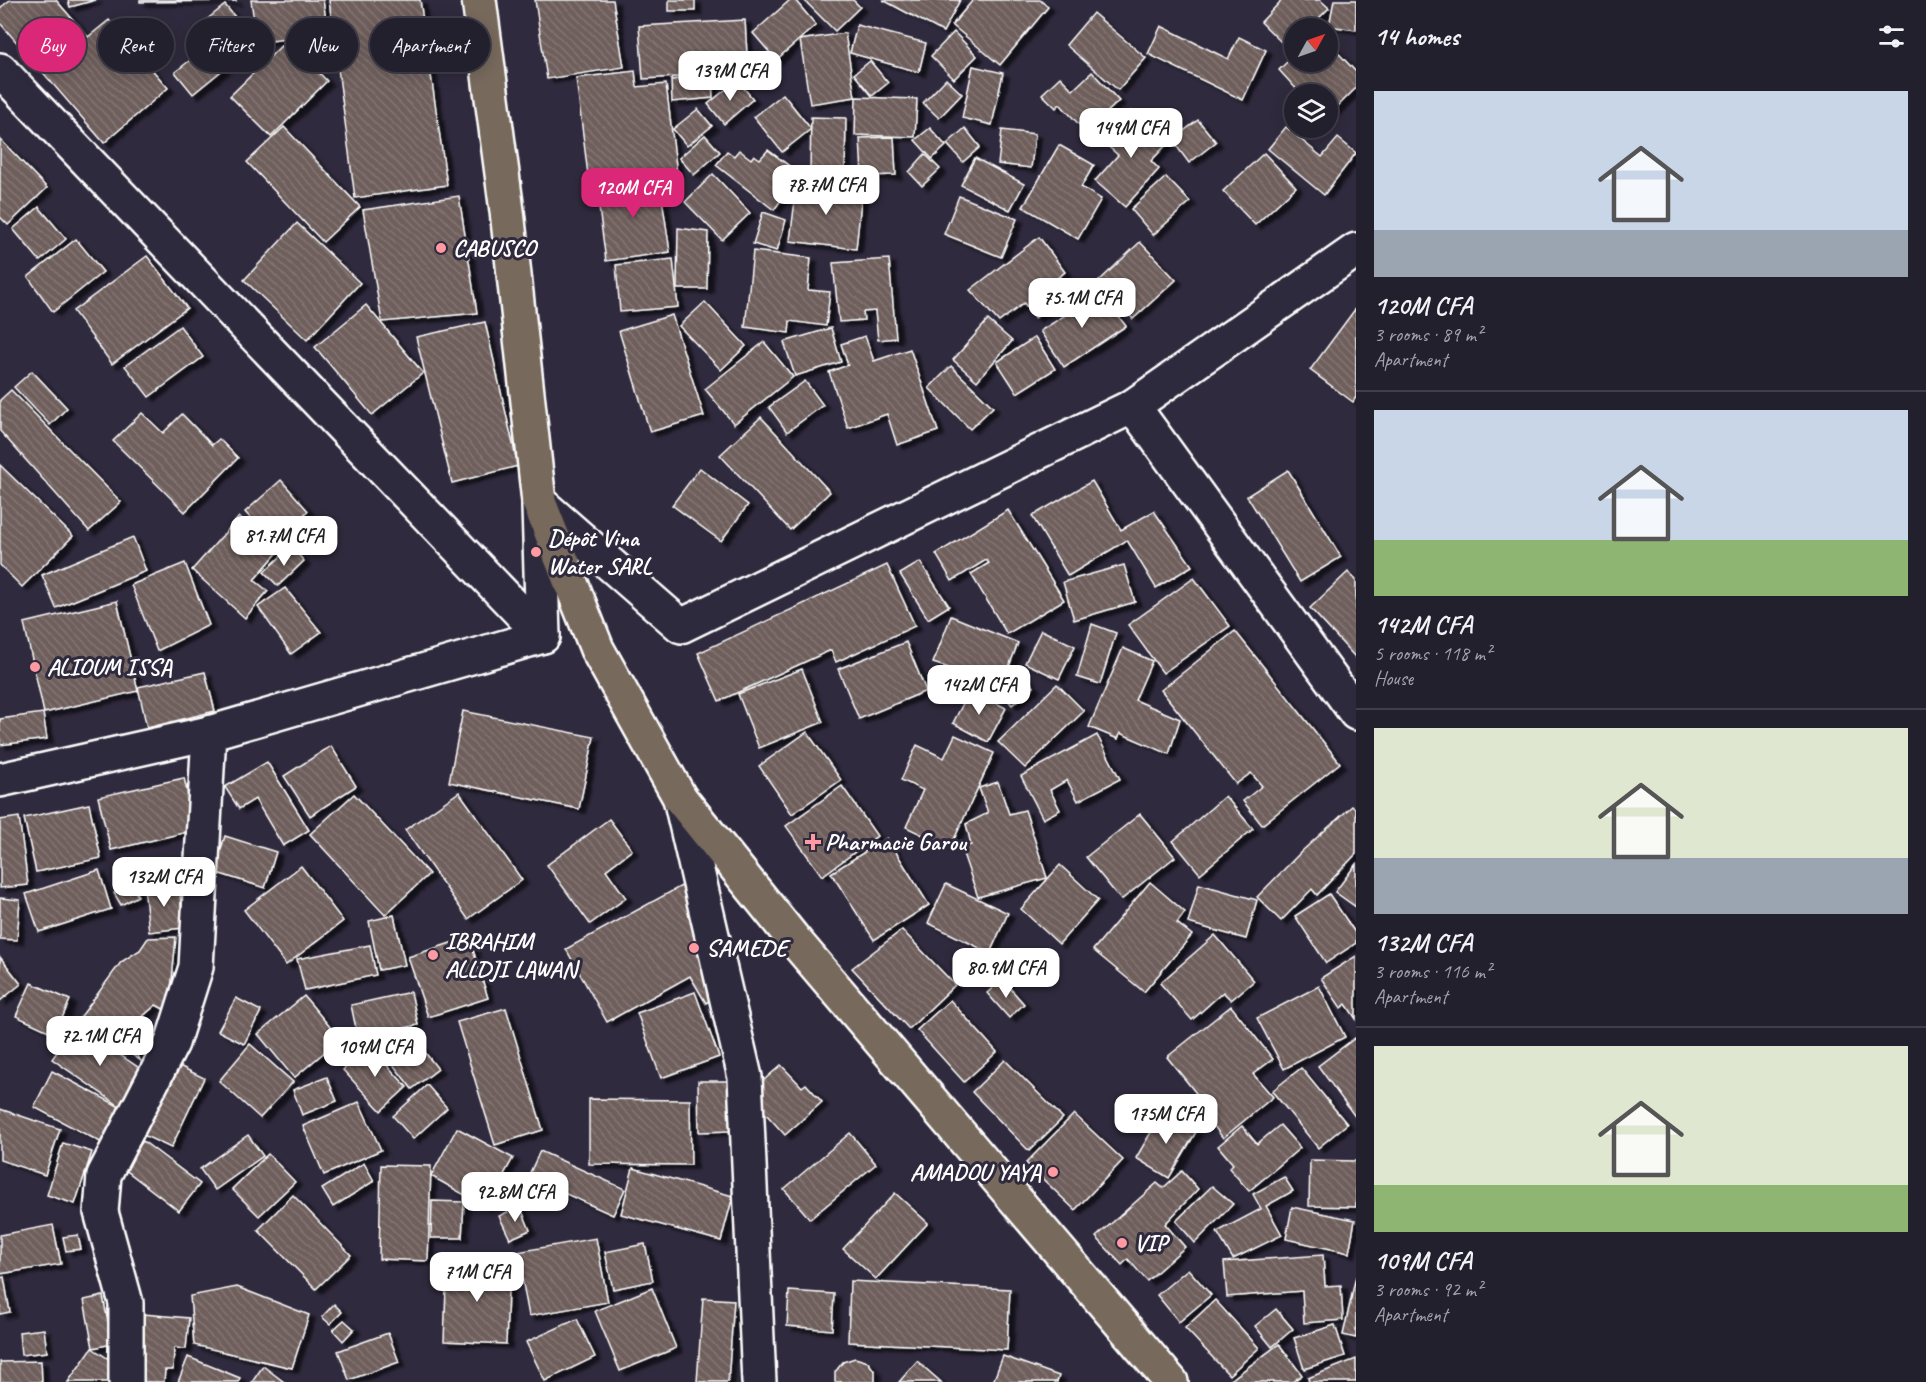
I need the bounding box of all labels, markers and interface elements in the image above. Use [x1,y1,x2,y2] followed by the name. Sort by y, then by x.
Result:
[18,18,86,72] chip: Buy
[98,18,174,72] chip: Rent
[186,18,274,72] chip: Filters
[286,18,358,72] chip: New
[370,18,490,72] chip: Apartment
[1284,18,1338,72] north arrow
[1284,18,1338,138] map controls
[1374,20,1459,53] text: 14 homes
[1875,20,1908,53] icon: filters
[668,51,792,102] pin: 139M CFA
[692,58,768,83] text: 139M CFA
[1284,84,1338,138] button: layers
[1069,108,1193,159] pin: 149M CFA
[1093,115,1169,140] text: 149M CFA
[1587,130,1695,238] icon: home
[757,165,895,216] pin: 78.7M CFA
[571,168,695,219] pin: 120M CFA
[786,172,866,197] text: 78.7M CFA
[595,175,671,200] text: 120M CFA
[453,233,538,263] place label: CABUSCO
[434,241,448,255] marker: CABUSCO
[1013,278,1151,329] pin: 75.1M CFA
[1043,285,1121,310] text: 75.1M CFA
[1374,289,1472,322] text: 120M CFA
[1374,322,1482,347] text: 3 rooms · 89 m²
[1374,347,1447,372] text: Apartment
[1587,449,1695,557] icon: home
[215,516,353,567] pin: 81.7M CFA
[244,523,324,548] text: 81.7M CFA
[548,523,654,581] place label: Dépôt Vina Water SARL
[529,545,543,559] marker: Dépôt Vina Water SARL
[1374,608,1472,641] text: 142M CFA
[1374,641,1491,666] text: 5 rooms · 118 m²
[47,652,173,682] place label: ALIOUM ISSA
[28,660,42,674] marker: ALIOUM ISSA
[917,665,1041,716] pin: 142M CFA
[1374,666,1413,691] text: House
[941,672,1017,697] text: 142M CFA
[1587,767,1695,875] icon: home
[825,827,968,857] place label: Pharmacie Garou
[806,835,820,849] marker: Pharmacie Garou
[102,857,226,908] pin: 132M CFA
[126,864,202,889] text: 132M CFA
[445,926,580,984] place label: IBRAHIM ALLDJI LAWAN
[1374,926,1472,959] text: 132M CFA
[706,933,792,963] place label: SAMEDE
[687,941,701,955] marker: SAMEDE
[426,948,440,962] marker: IBRAHIM ALLDJI LAWAN
[937,948,1075,999] pin: 80.9M CFA
[966,955,1046,980] text: 80.9M CFA
[1374,959,1491,984] text: 3 rooms · 116 m²
[1374,984,1447,1009] text: Apartment
[31,1016,169,1067] pin: 72.1M CFA
[60,1023,140,1048] text: 72.1M CFA
[313,1027,437,1078] pin: 109M CFA
[337,1034,413,1059] text: 109M CFA
[1587,1085,1695,1193] icon: home
[1104,1094,1228,1145] pin: 175M CFA
[1129,1101,1203,1126] text: 175M CFA
[910,1157,1043,1187] place label: AMADOU YAYA
[1046,1165,1060,1179] marker: AMADOU YAYA
[446,1172,584,1223] pin: 92.8M CFA
[475,1179,555,1204] text: 92.8M CFA
[1134,1228,1171,1258] place label: VIP
[1115,1236,1129,1250] marker: VIP
[1374,1244,1472,1277] text: 109M CFA
[422,1252,532,1303] pin: 71M CFA
[444,1259,510,1284] text: 71M CFA
[1374,1277,1482,1302] text: 3 rooms · 92 m²
[1374,1302,1447,1327] text: Apartment

